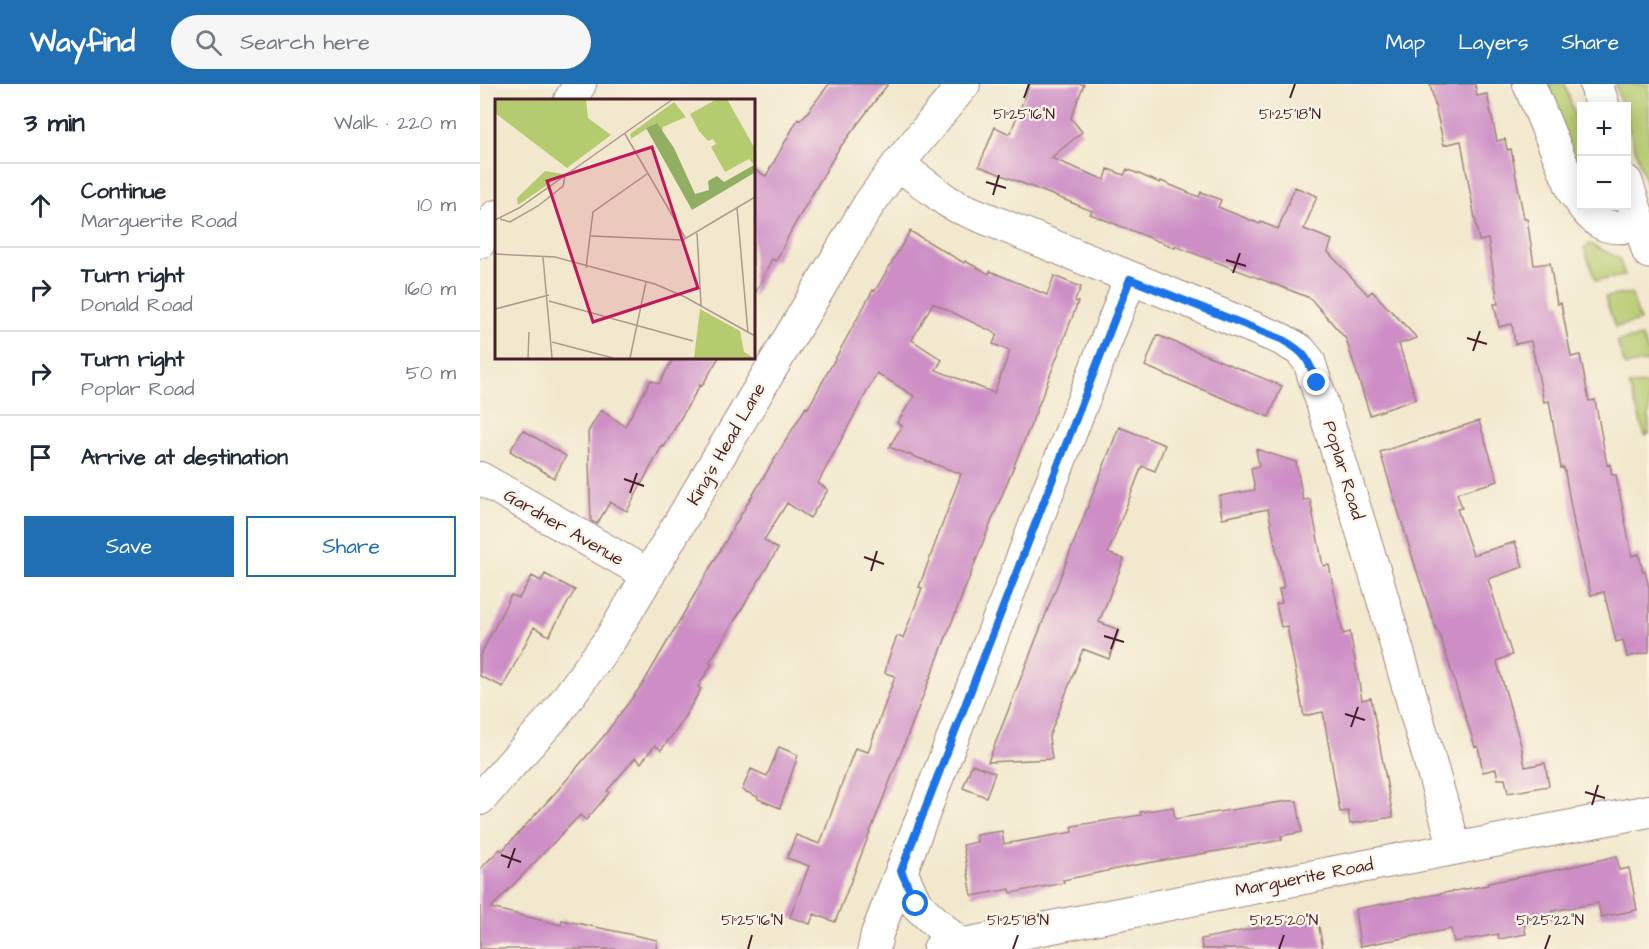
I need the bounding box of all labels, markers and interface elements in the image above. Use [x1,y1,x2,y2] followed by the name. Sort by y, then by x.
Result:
[171,15,591,69] search box
[30,23,135,62] text: Wayfind
[192,26,225,59] icon: search
[240,27,370,58] text: Search here
[1385,28,1425,57] text: Map
[1458,28,1528,57] text: Layers
[1561,28,1619,57] text: Share
[495,99,754,358] inset map
[1577,102,1631,210] map controls
[1577,102,1631,156] button: +
[993,104,1055,125] text: 51°25'16"N
[1259,104,1321,125] text: 51°25'18"N
[24,105,85,141] text: 3 min
[334,109,456,137] text: Walk · 220 m
[1577,156,1631,210] button: −
[81,176,166,207] text: Continue
[24,189,57,222] icon: ahead
[417,191,456,219] text: 10 m
[81,207,237,235] text: Marguerite Road
[81,260,184,291] text: Turn right
[24,273,57,306] icon: right
[405,275,456,303] text: 160 m
[81,291,193,319] text: Donald Road
[81,344,184,375] text: Turn right
[24,357,57,390] icon: right
[406,359,456,387] text: 50 m
[1303,369,1329,395] route end
[81,375,194,403] text: Poplar Road
[681,378,773,511] street label: King's Head Lane
[1317,418,1370,523] street label: Poplar Road
[24,441,57,474] icon: arrive
[81,442,288,473] text: Arrive at destination
[499,483,629,572] street label: Gardner Avenue
[24,516,234,577] button: Save
[246,516,456,577] button: Share
[1233,852,1376,904] street label: Marguerite Road
[902,890,928,916] route start
[721,910,783,931] text: 51°25'16"N
[987,910,1049,931] text: 51°25'18"N
[1250,910,1318,931] text: 51°25'20"N
[1516,910,1584,931] text: 51°25'22"N

